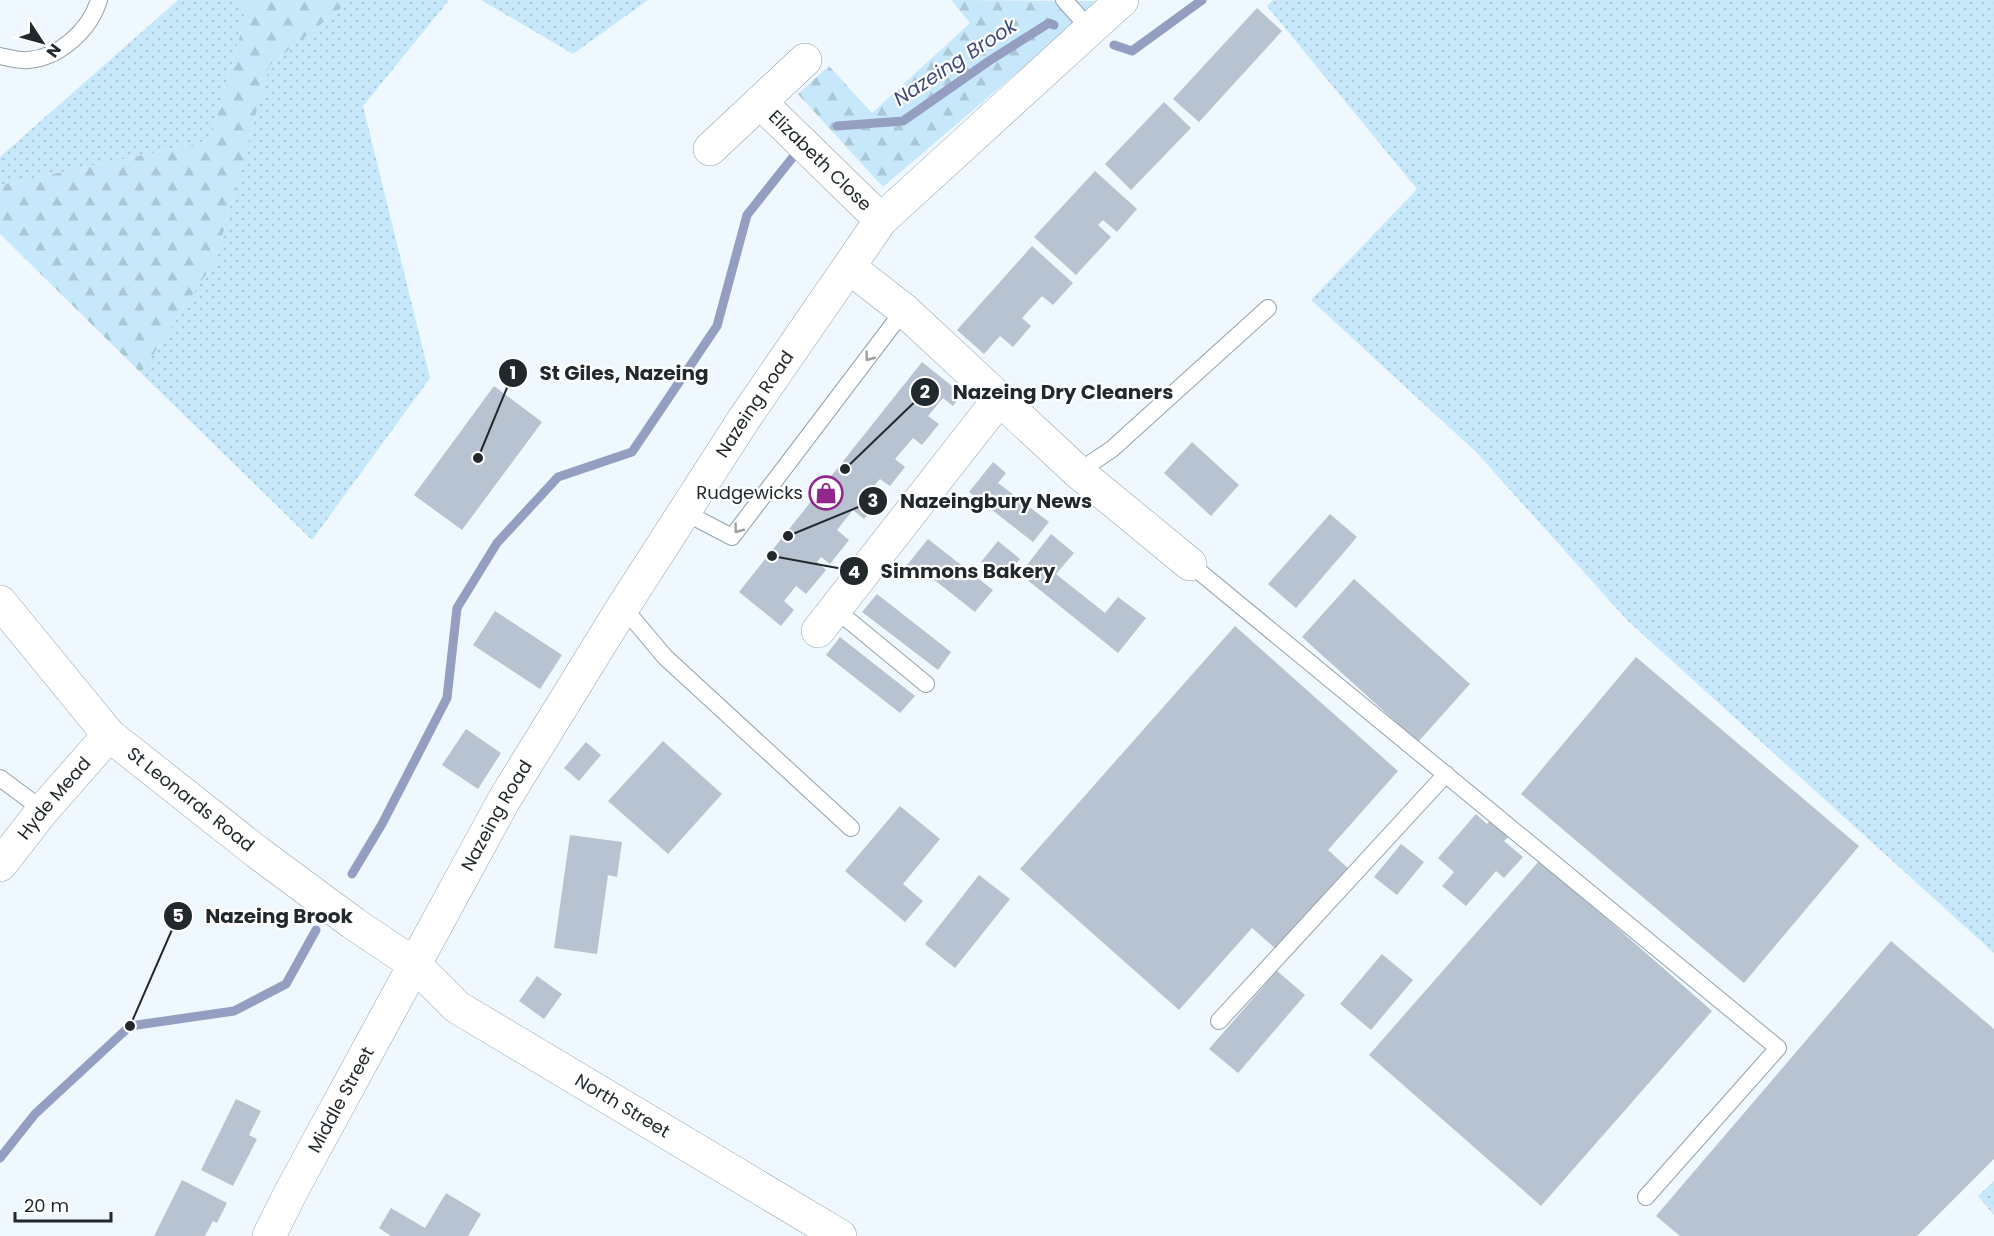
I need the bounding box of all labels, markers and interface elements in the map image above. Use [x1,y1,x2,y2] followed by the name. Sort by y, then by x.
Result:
[888,11,1024,112] water label: Nazeing Brook
[12,12,72,72] north arrow
[41,39,67,62] text: N
[763,104,878,216] street label: Elizabeth Close
[709,345,799,462] street label: Nazeing Road
[865,350,876,361] one-way arrow
[498,354,721,392] callout: St Giles, Nazeing
[540,359,708,387] text: St Giles, Nazeing
[510,360,516,385] text: 1
[910,373,1185,411] callout: Nazeing Dry Cleaners
[953,378,1173,406] text: Nazeing Dry Cleaners
[920,379,930,404] text: 2
[808,475,844,511] shop icon: Rudgewicks
[696,480,803,505] place label: Rudgewicks
[858,482,1104,520] callout: Nazeingbury News
[900,487,1092,515] text: Nazeingbury News
[868,488,878,513] text: 3
[735,522,746,533] one-way arrow
[839,552,1068,590] callout: Simmons Bakery
[881,557,1056,585] text: Simmons Bakery
[848,559,860,584] text: 4
[122,741,260,857] street label: St Leonards Road
[11,751,96,845] street label: Hyde Mead
[455,755,538,875] street label: Nazeing Road
[163,897,364,935] callout: Nazeing Brook
[205,902,353,930] text: Nazeing Brook
[172,903,184,928] text: 5
[302,1042,380,1157] street label: Middle Street
[570,1067,675,1144] street label: North Street
[15,1185,111,1223] scale bar
[24,1193,69,1218] text: 20 m

